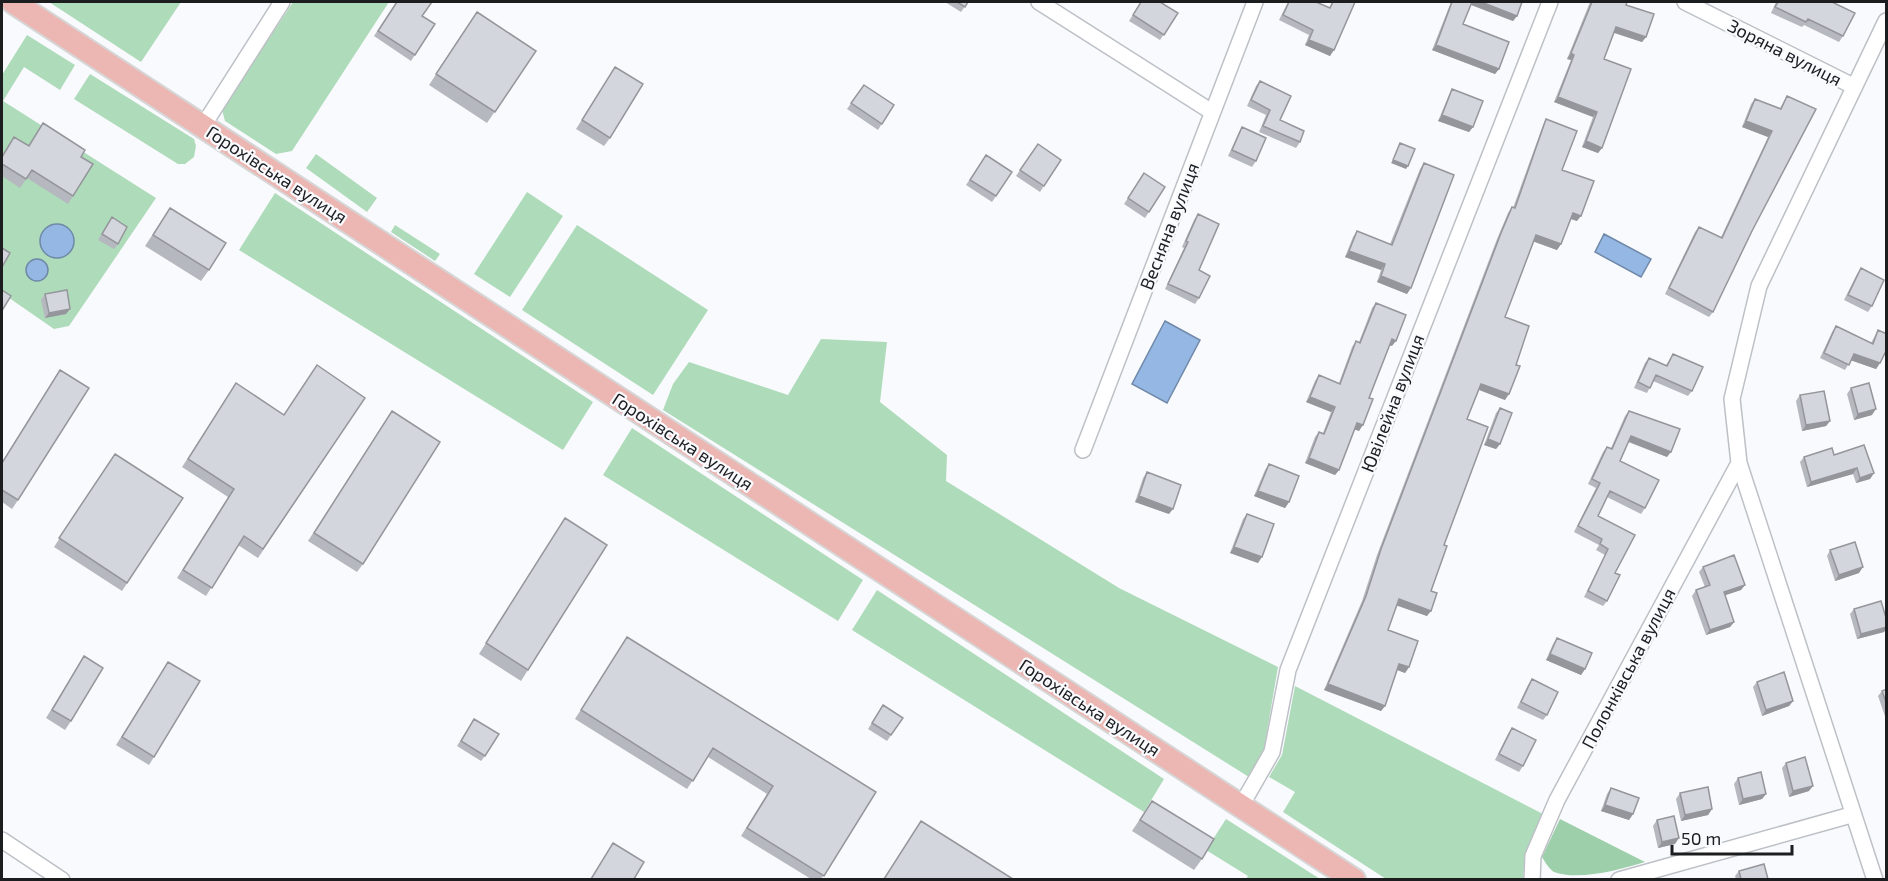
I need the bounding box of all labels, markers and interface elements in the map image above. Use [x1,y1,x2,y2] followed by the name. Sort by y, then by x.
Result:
[1724,14,1846,90] street label: Зоряна вулиця
[203,120,351,228] street label: Горохівська вулиця
[1135,159,1203,293] street label: Весняна вулиця
[1356,331,1428,475] street label: Ювілейна вулиця
[609,387,757,495] street label: Горохівська вулиця
[1576,584,1680,752] street label: Полонківська вулиця
[1016,653,1164,761] street label: Горохівська вулиця
[1672,818,1792,856] scale bar
[1681,827,1721,849] text: 50 m

